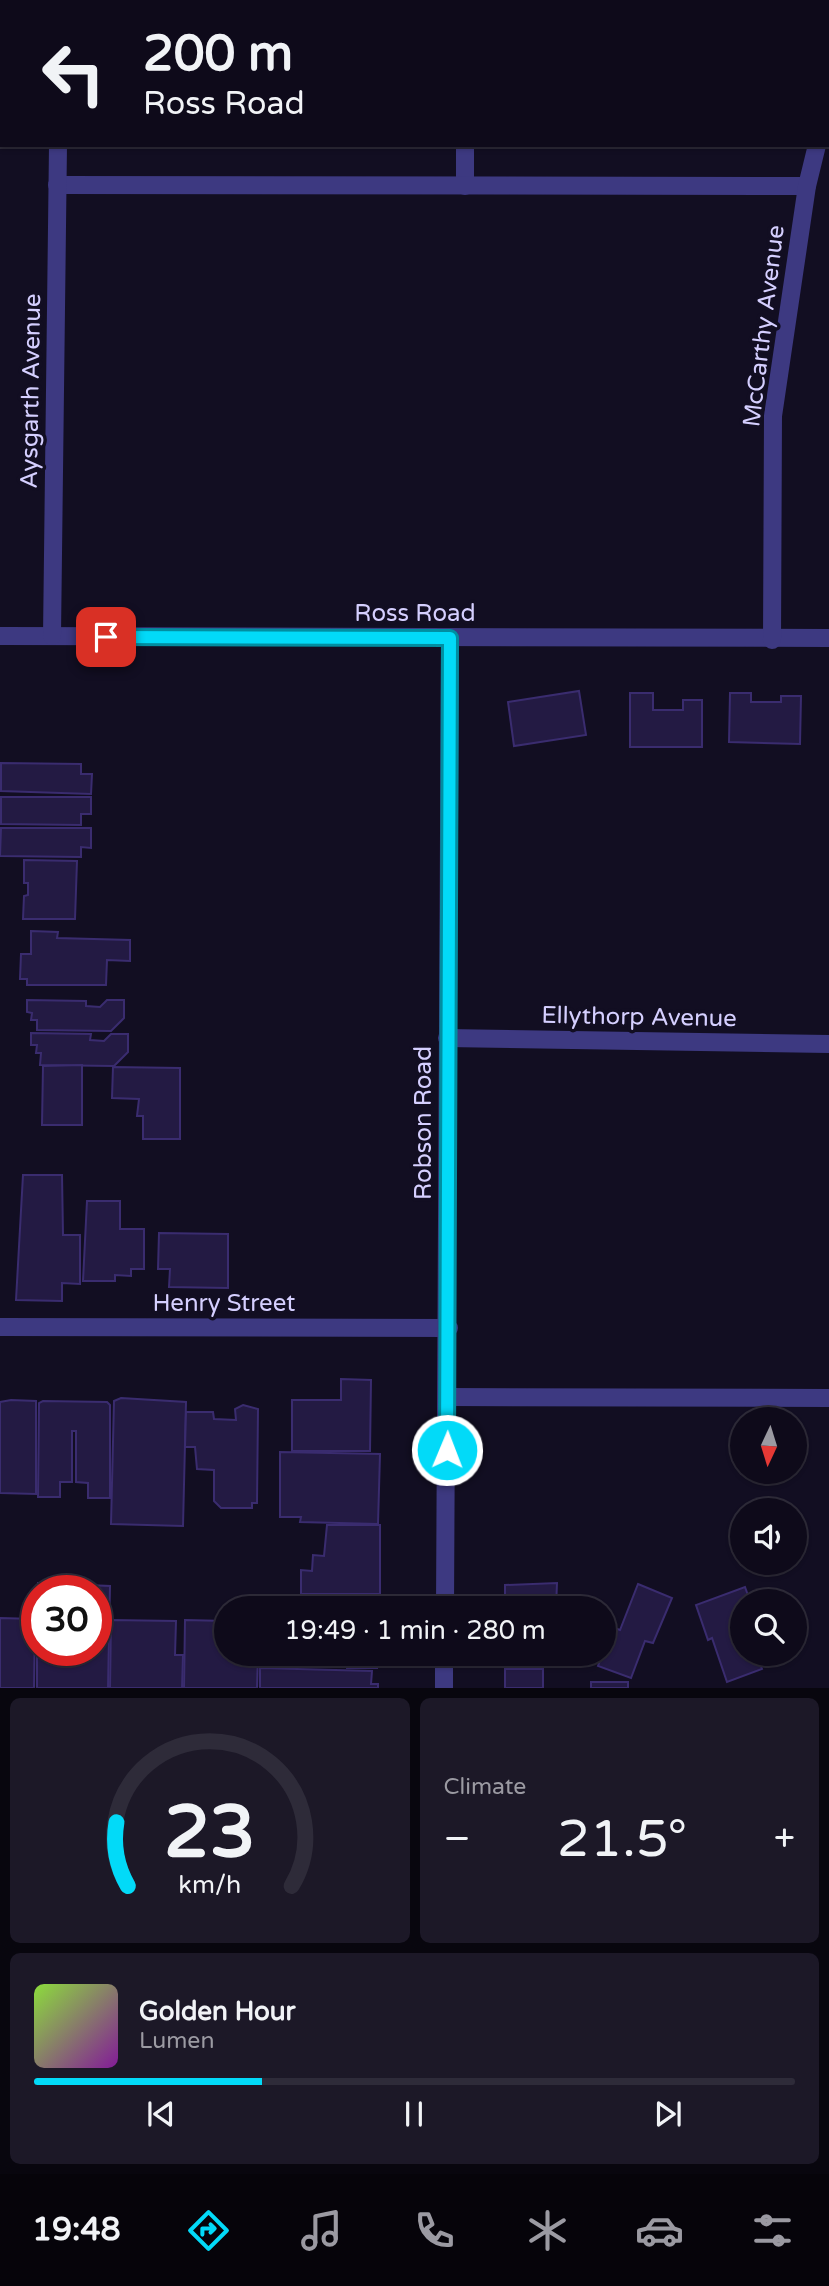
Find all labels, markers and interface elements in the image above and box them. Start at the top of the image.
text: 200 m [143,25,293,84]
icon: left [28,28,119,119]
text: Ross Road [143,85,305,123]
street label: McCarthy Avenue [737,223,791,429]
street label: Aysgarth Avenue [15,293,47,489]
street label: Ross Road [354,599,476,628]
pin [76,607,136,667]
icon: arrive [87,618,125,656]
street label: Ellythorp Avenue [541,1001,737,1033]
street label: Robson Road [409,1046,438,1200]
street label: Henry Street [153,1289,295,1318]
north arrow [730,1407,807,1484]
map controls [730,1407,807,1666]
position arrow [410,1413,484,1487]
button: sound [730,1498,807,1575]
speed limit sign: 30 [21,1575,112,1666]
button: search [730,1589,807,1666]
text: 19:49 · 1 min · 280 m [284,1615,546,1646]
text: Climate [444,1773,526,1801]
text: 23 [164,1790,255,1878]
text: 21.5° [557,1808,687,1871]
text: − [444,1816,471,1862]
text: + [774,1816,795,1862]
text: km/h [178,1870,241,1900]
text: Golden Hour [139,1996,296,2027]
text: Lumen [139,2027,214,2055]
icon: previous [142,2095,180,2133]
icon: pause [395,2095,433,2133]
icon: next [649,2095,687,2133]
icon: directions [184,2206,233,2255]
icon: music [297,2206,346,2255]
icon: phone [410,2206,459,2255]
icon: climate [523,2206,572,2255]
icon: car [635,2206,684,2255]
icon: filters [748,2206,797,2255]
text: 19:48 [32,2211,121,2249]

